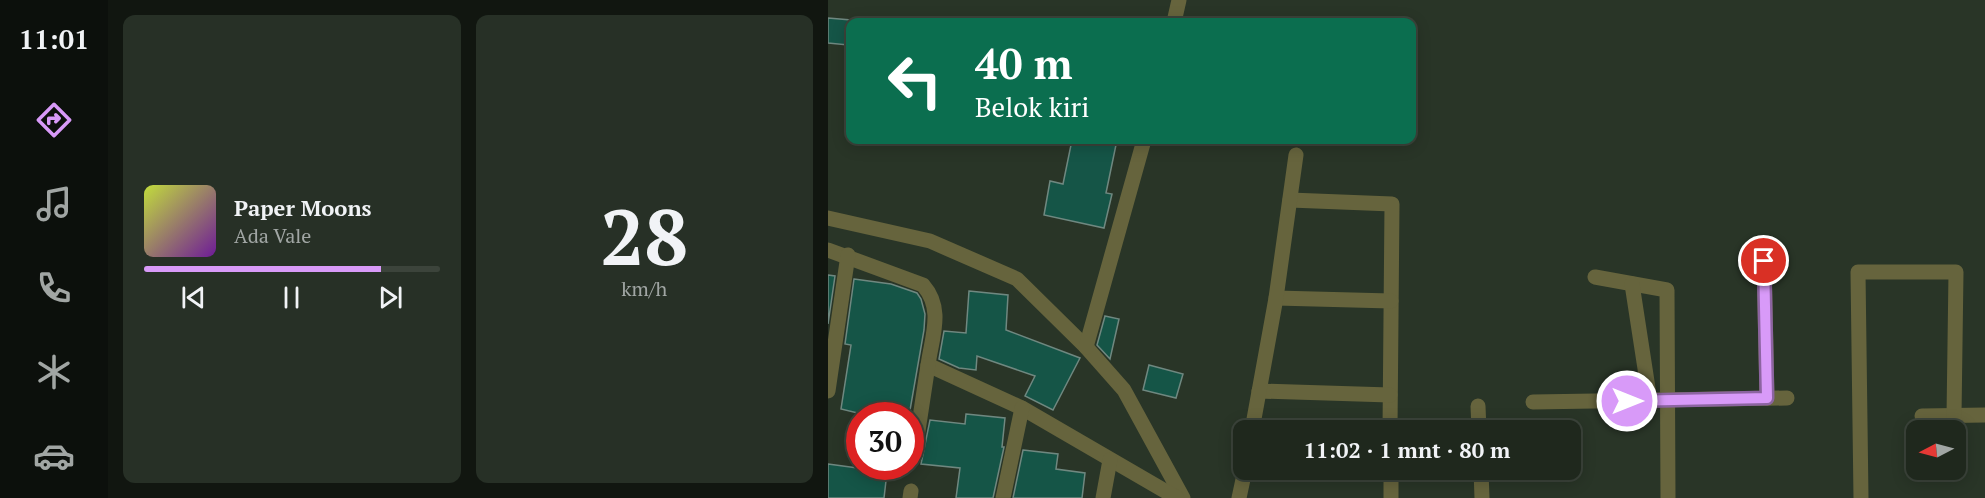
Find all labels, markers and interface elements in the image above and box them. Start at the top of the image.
text: 11:01 [19,21,89,57]
text: 40 m [975,35,1073,91]
icon: left [876,42,954,120]
text: Belok kiri [975,89,1089,125]
icon: directions [33,99,75,141]
icon: music [33,183,75,225]
text: 28 [600,184,688,287]
text: Paper Moons [234,193,372,222]
text: Ada Vale [234,222,311,249]
pin [1738,235,1789,286]
icon: arrive [1747,244,1780,277]
icon: phone [33,267,75,309]
text: km/h [621,275,667,302]
icon: previous [177,281,210,314]
icon: pause [275,281,308,314]
icon: next [374,281,407,314]
icon: climate [33,351,75,393]
position arrow [1595,369,1659,433]
speed limit sign: 30 [846,402,924,480]
north arrow [1906,420,1966,480]
map controls [1906,420,1966,480]
icon: car [33,435,75,477]
text: 11:02 · 1 mnt · 80 m [1304,435,1510,464]

